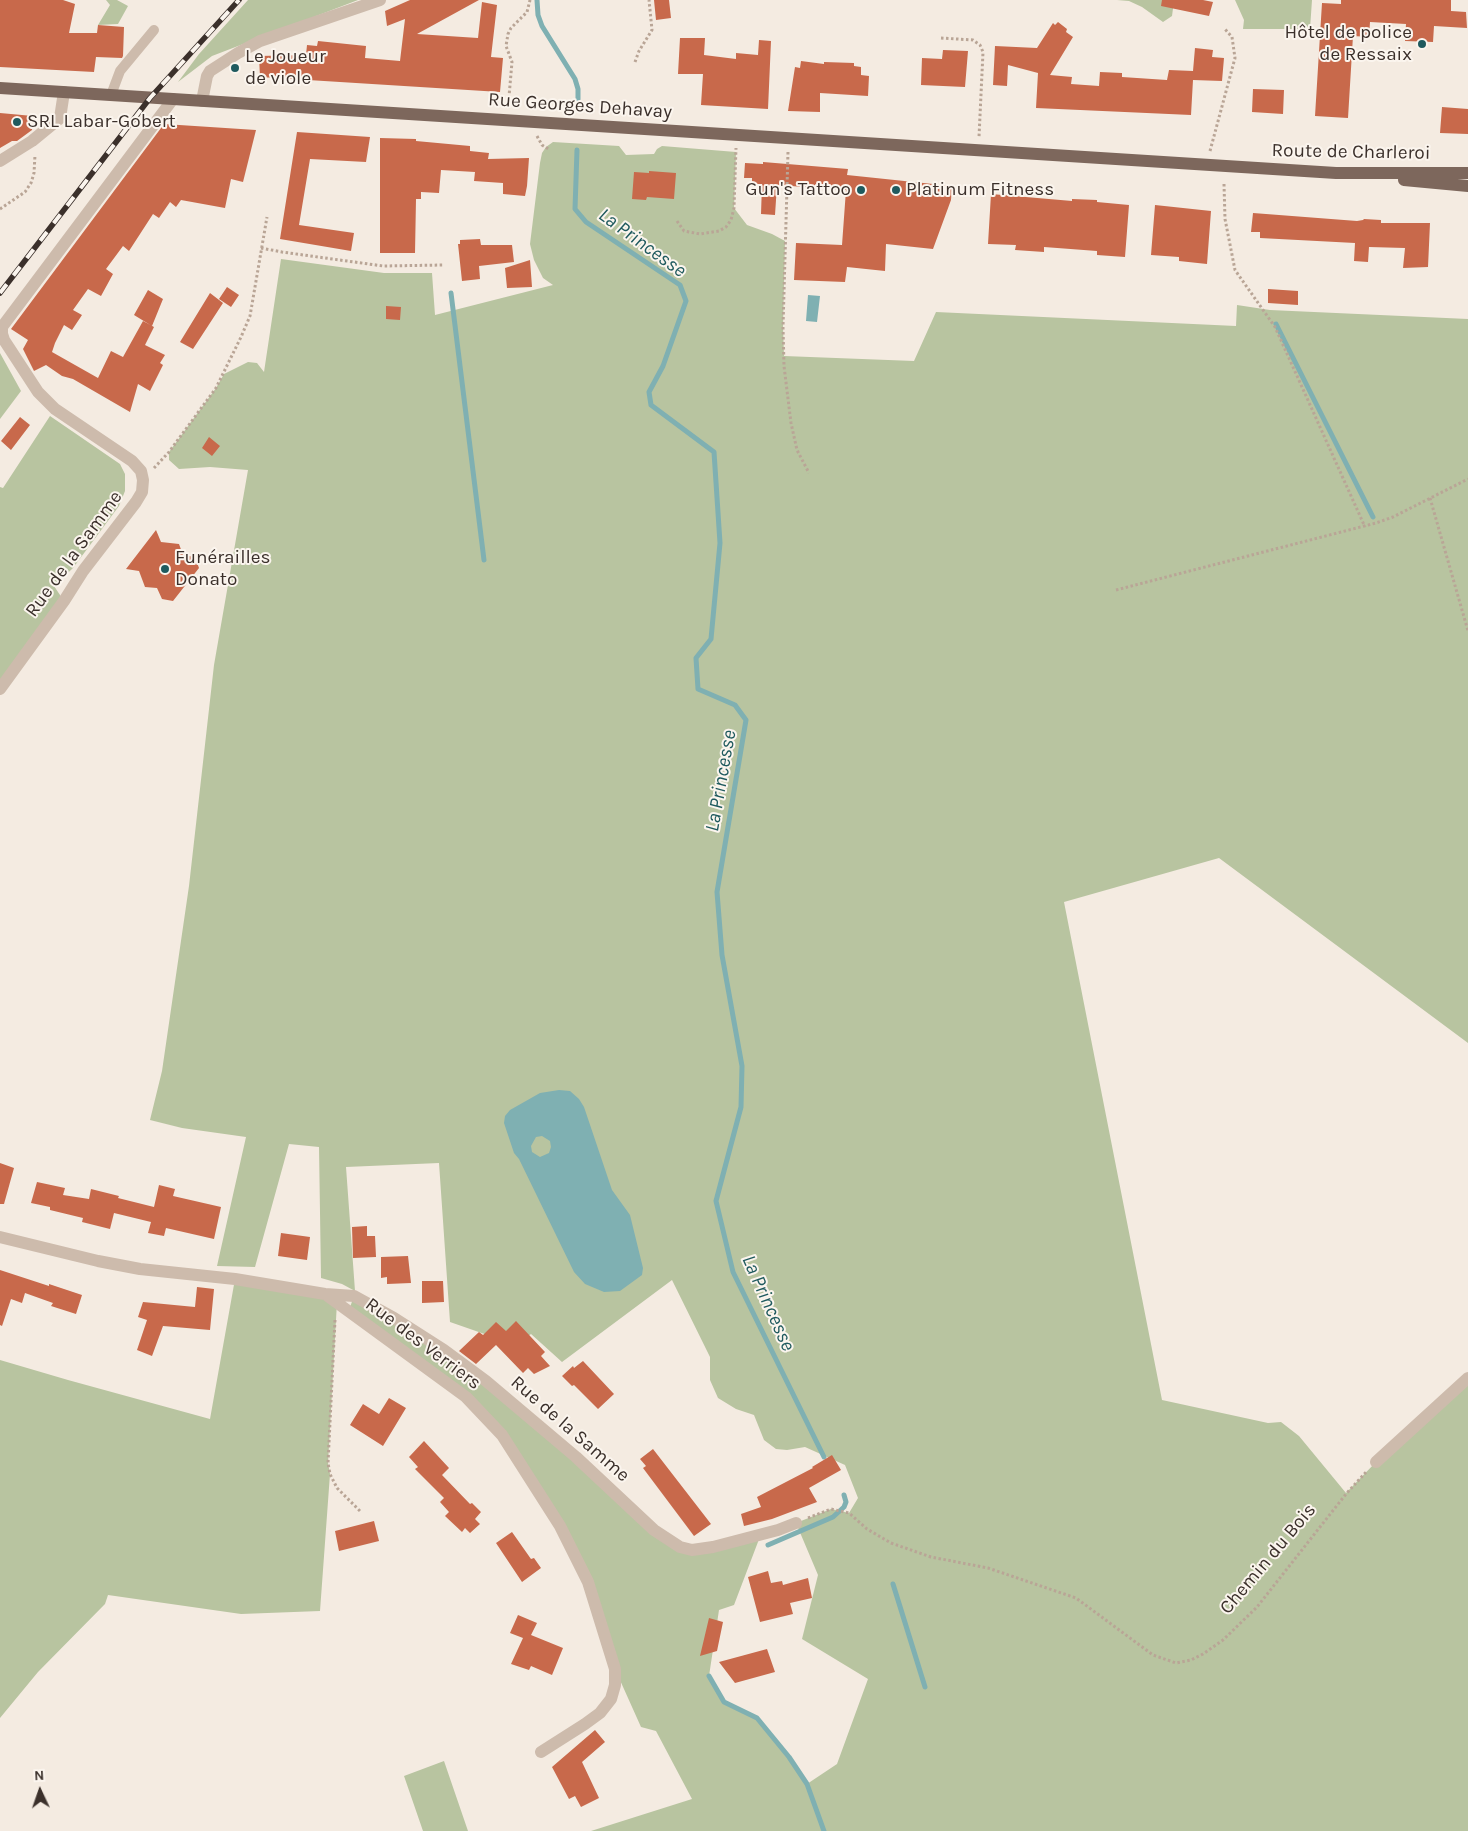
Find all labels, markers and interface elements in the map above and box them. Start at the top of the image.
place label: Hôtel de police de Ressaix [1285,22,1412,66]
marker: Hôtel de police de Ressaix [1416,38,1428,50]
place label: Le Joueur de viole [245,46,326,90]
marker: Le Joueur de viole [229,62,241,74]
street label: Rue Georges Dehavay [487,88,673,124]
place label: SRL Labar-Gobert [27,111,176,133]
marker: SRL Labar-Gobert [11,116,23,128]
street label: Route de Charleroi [1271,139,1431,165]
place label: Gun's Tattoo [745,179,851,201]
place label: Platinum Fitness [906,179,1054,201]
marker: Gun's Tattoo [855,184,867,196]
marker: Platinum Fitness [890,184,902,196]
water label: La Princesse [593,203,691,283]
street label: Rue de la Samme [21,486,127,622]
place label: Funérailles Donato [175,547,271,591]
marker: Funérailles Donato [159,563,171,575]
water label: La Princesse [700,728,742,834]
water label: La Princesse [736,1251,800,1355]
street label: Rue des Verriers [361,1293,485,1395]
street label: Rue de la Samme [506,1371,634,1487]
street label: Chemin du Bois [1215,1499,1321,1619]
north arrow [15,1766,65,1816]
text: N [34,1767,45,1784]

